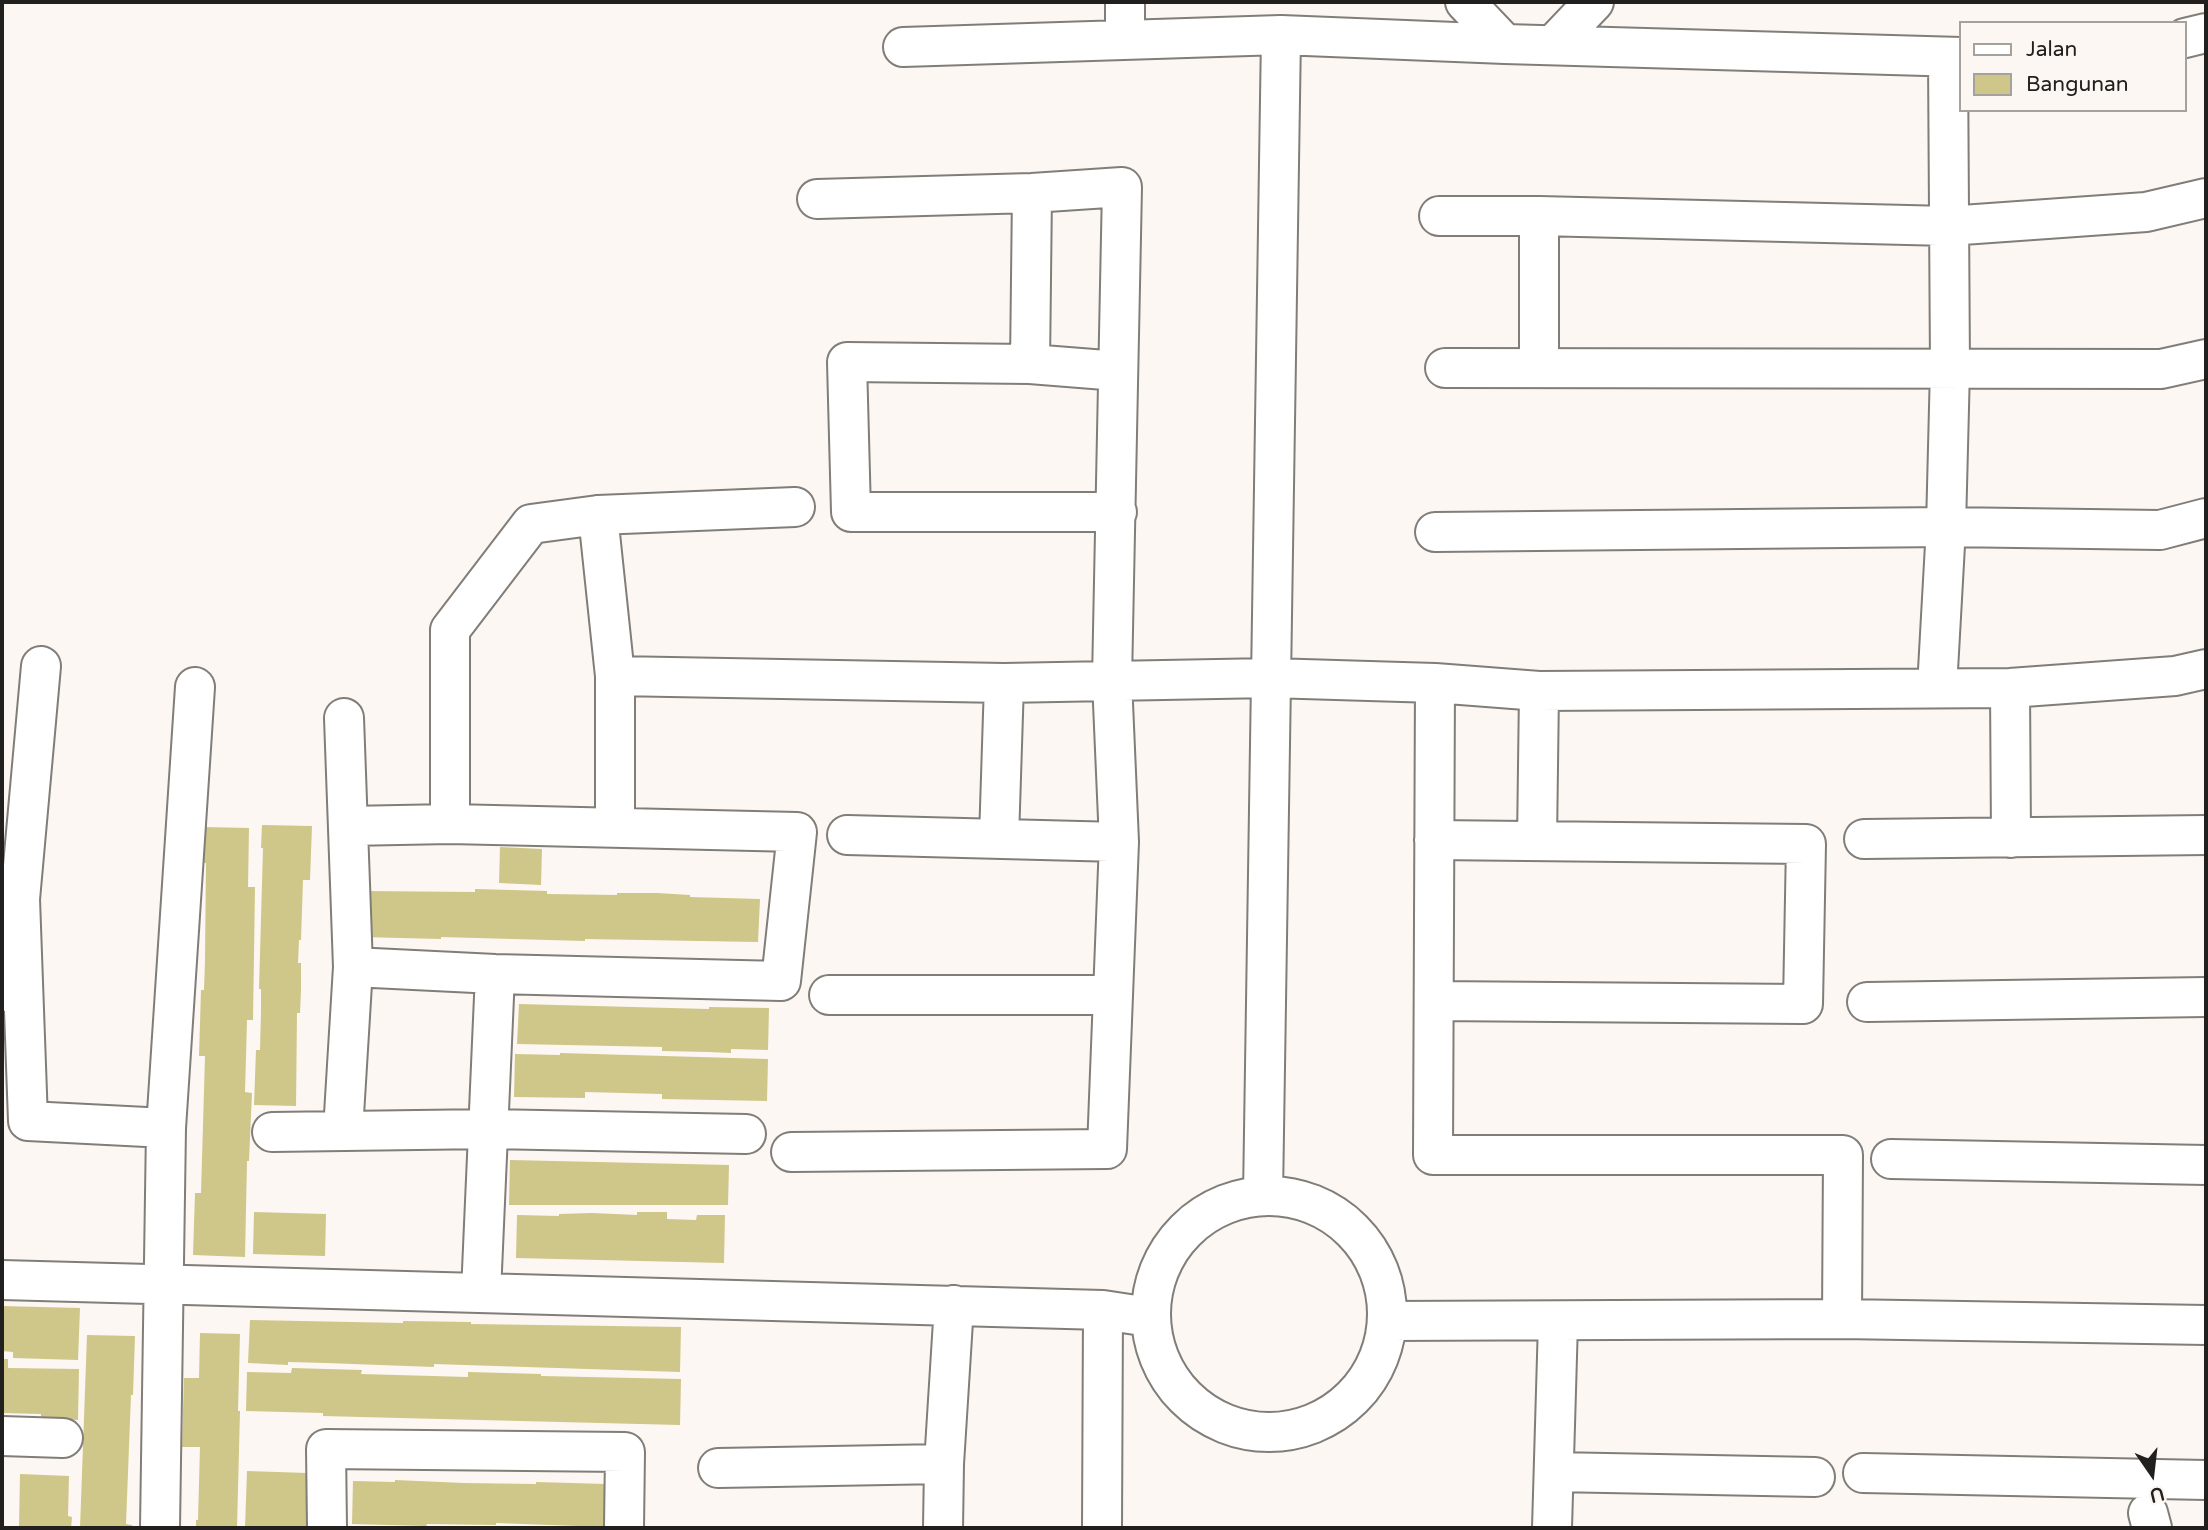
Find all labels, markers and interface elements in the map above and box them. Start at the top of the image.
legend [1960,21,2187,112]
text: Jalan [2026,37,2077,62]
text: Bangunan [2026,72,2129,97]
north arrow [2117,1439,2187,1509]
text: U [2147,1482,2167,1507]

